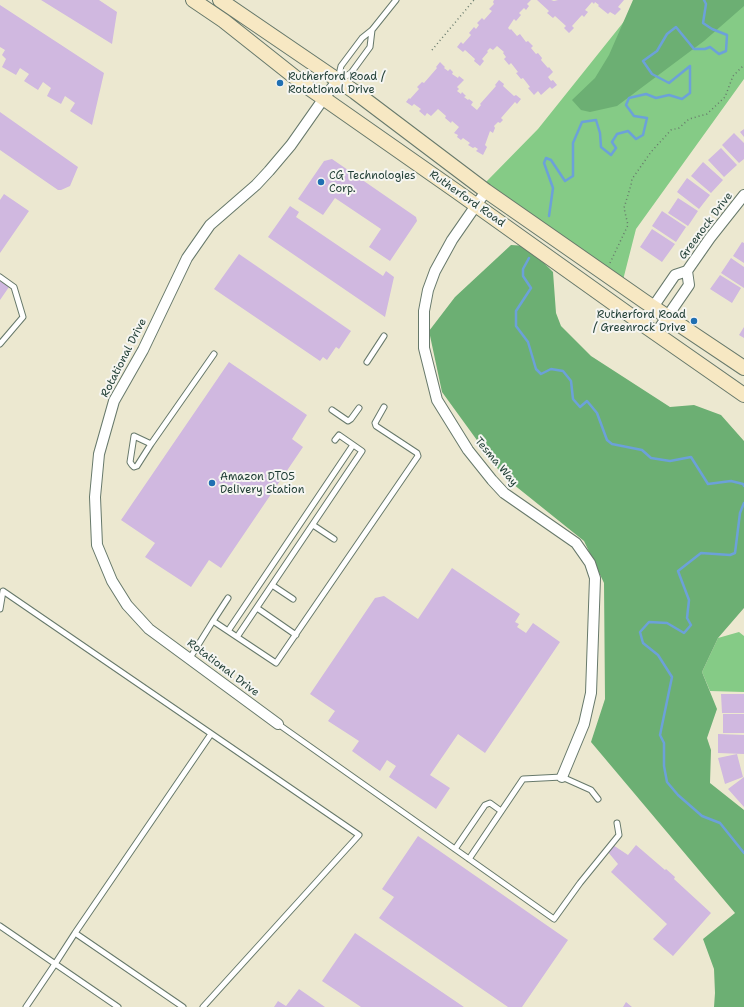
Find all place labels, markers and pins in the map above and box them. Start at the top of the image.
place label: Rutherford Road / Rotational Drive [288,70,385,96]
marker: Rutherford Road / Rotational Drive [275,78,285,88]
place label: CG Technologies Corp. [329,169,415,195]
marker: CG Technologies Corp. [316,177,326,187]
place label: Rutherford Road / Greenrock Drive [593,308,686,334]
marker: Rutherford Road / Greenrock Drive [689,316,699,326]
place label: Amazon DTO5 Delivery Station [220,470,304,496]
marker: Amazon DTO5 Delivery Station [207,478,217,488]

